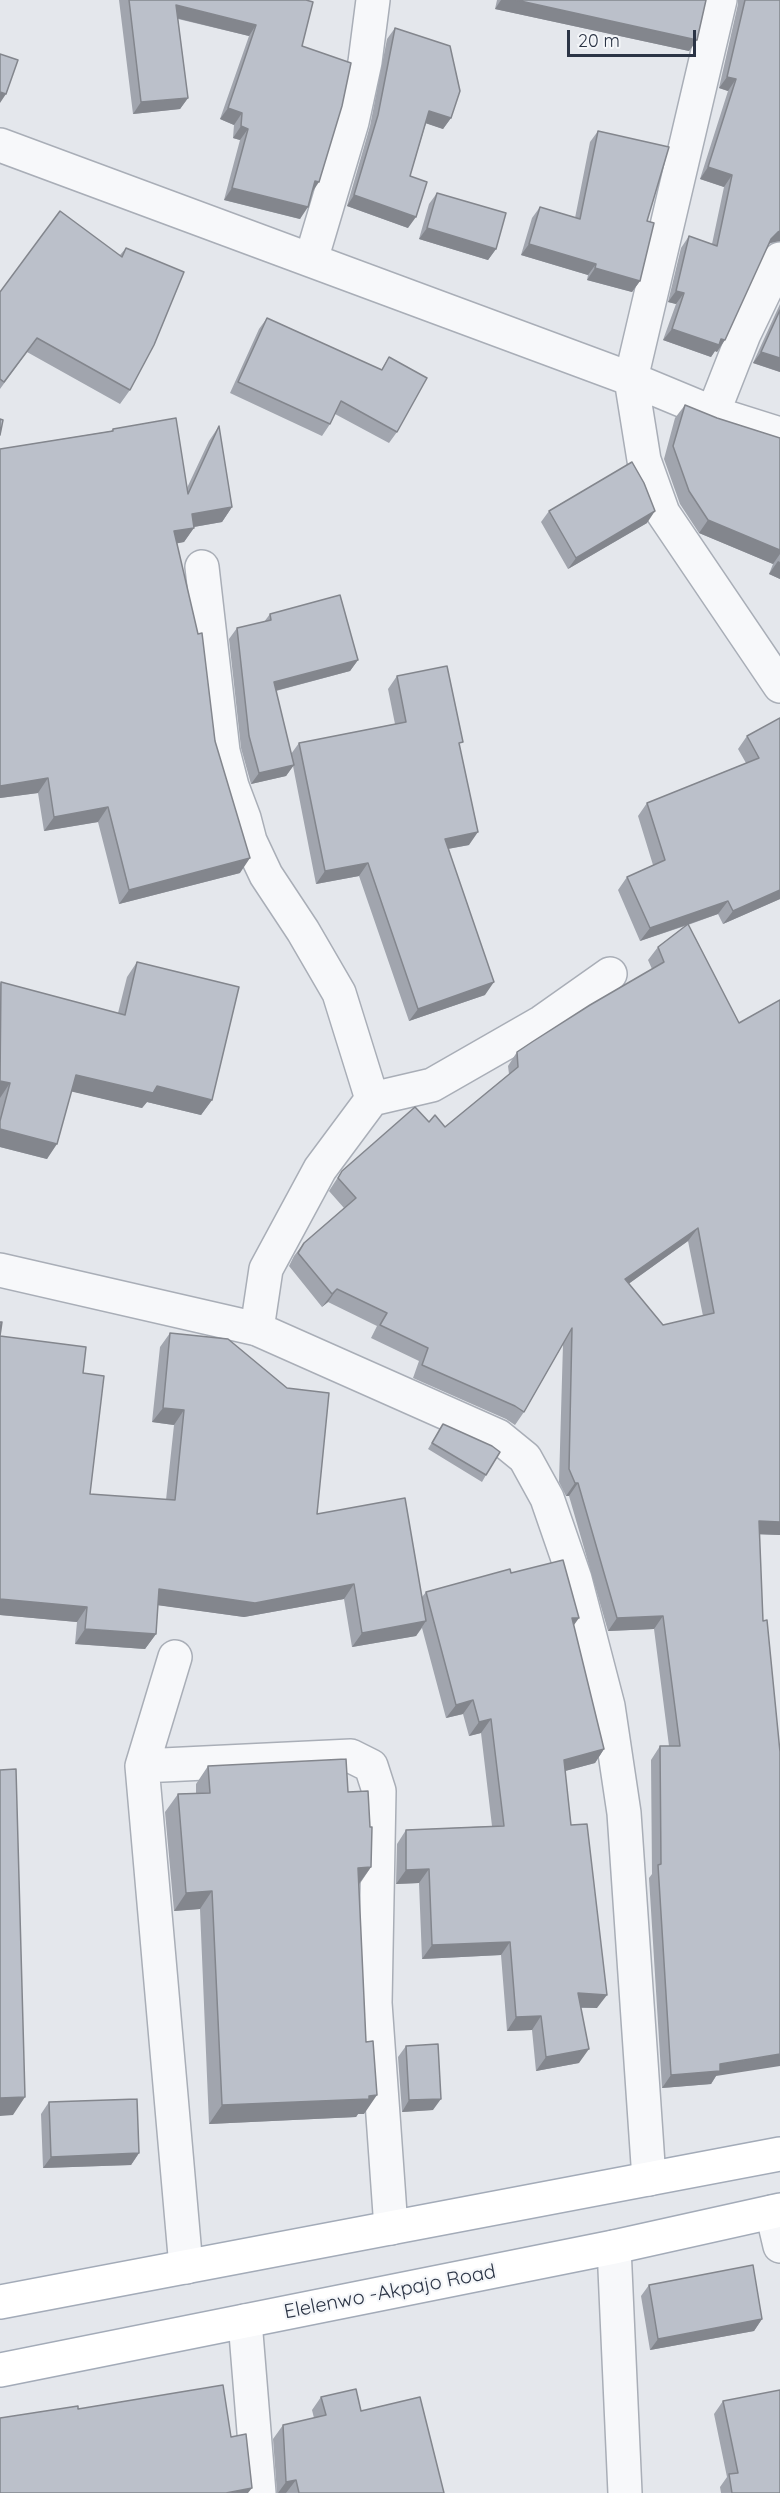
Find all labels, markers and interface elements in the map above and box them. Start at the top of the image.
scale bar [570,18,699,56]
text: 20 m [578,29,620,52]
street label: Elelenwo -Akpajo Road [282,2260,498,2324]

